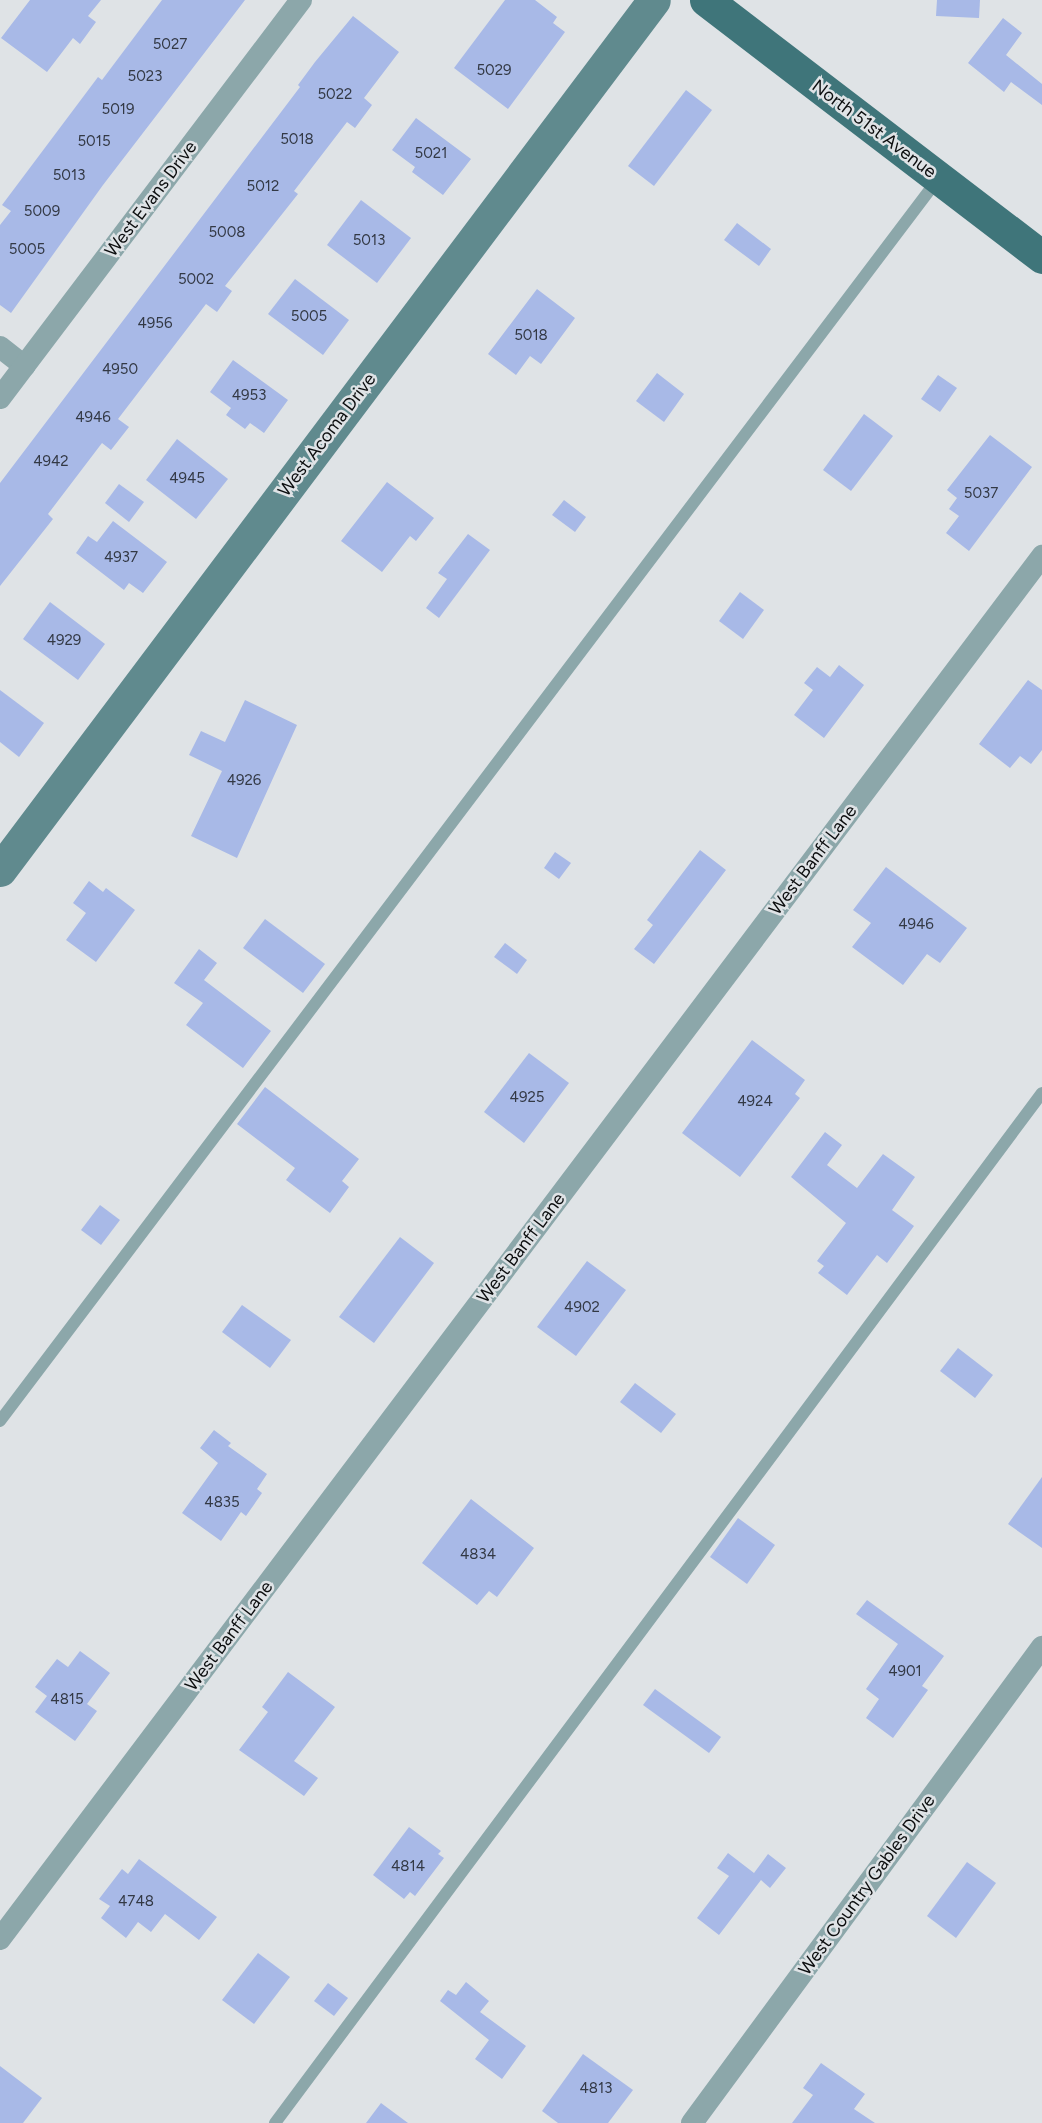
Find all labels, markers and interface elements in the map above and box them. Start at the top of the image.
house number: 5027 [153,36,187,54]
house number: 5029 [476,62,512,80]
house number: 5023 [128,68,162,86]
street label: North 51st Avenue [808,75,940,183]
house number: 5022 [317,86,353,104]
house number: 5019 [102,101,134,119]
house number: 5018 [280,131,314,149]
house number: 5015 [77,133,111,151]
street label: West Evans Drive [100,137,202,261]
house number: 5021 [415,145,447,163]
house number: 5013 [53,167,85,185]
house number: 5012 [247,178,279,196]
house number: 5009 [24,203,60,221]
house number: 5008 [208,224,246,242]
house number: 5013 [353,232,385,250]
house number: 5005 [9,241,45,259]
house number: 5002 [178,271,214,289]
house number: 5005 [291,308,327,326]
house number: 4956 [138,315,172,333]
house number: 5018 [514,327,548,345]
house number: 4950 [102,361,138,379]
street label: West Acoma Drive [274,369,380,501]
house number: 4953 [232,387,266,405]
house number: 4946 [75,409,111,427]
house number: 4942 [33,453,69,471]
house number: 4945 [169,470,205,488]
house number: 5037 [964,485,998,503]
house number: 4937 [104,549,138,567]
house number: 4929 [47,632,81,650]
house number: 4926 [227,772,261,790]
street label: West Banff Lane [765,801,861,919]
house number: 4946 [898,916,934,934]
house number: 4925 [510,1089,544,1107]
house number: 4924 [737,1093,773,1111]
street label: West Banff Lane [473,1189,569,1307]
house number: 4902 [564,1299,600,1317]
house number: 4835 [204,1494,240,1512]
house number: 4834 [460,1546,496,1564]
street label: West Banff Lane [181,1577,277,1695]
house number: 4901 [888,1663,922,1681]
house number: 4815 [50,1691,84,1709]
street label: West Country Gables Drive [794,1790,940,1980]
house number: 4814 [391,1858,425,1876]
house number: 4748 [118,1893,154,1911]
house number: 4813 [580,2080,612,2098]

